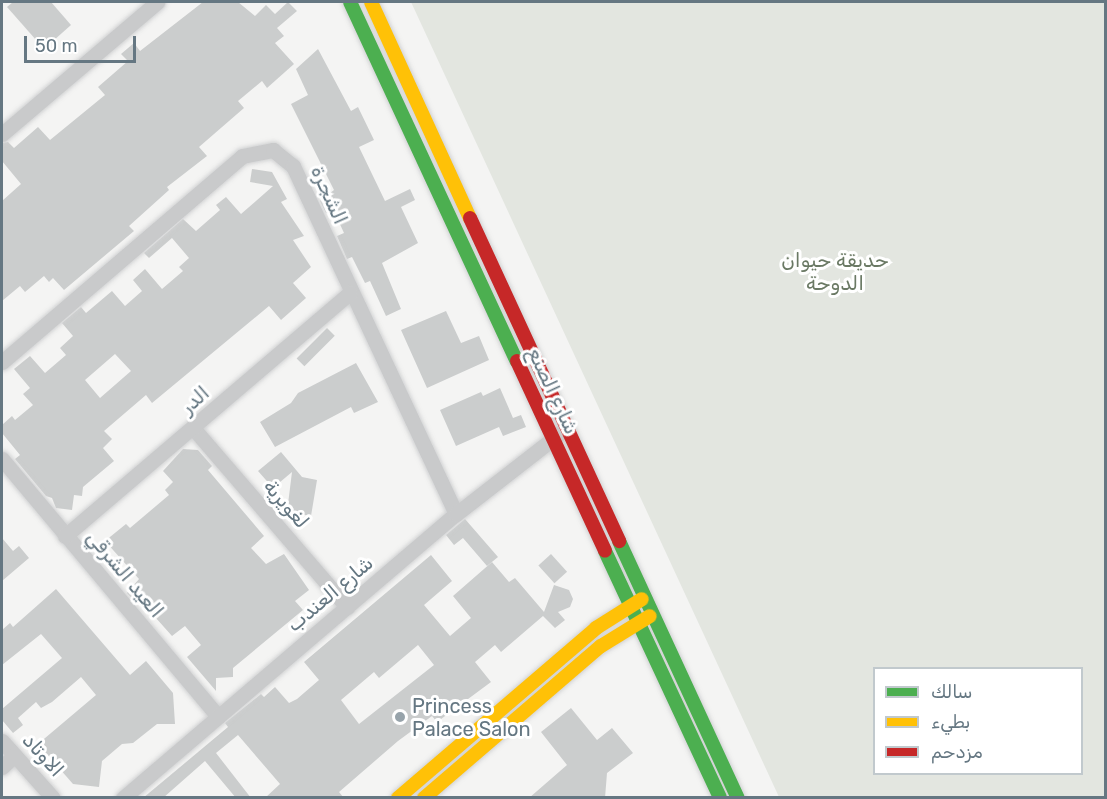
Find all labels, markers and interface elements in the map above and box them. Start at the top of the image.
scale bar [27,24,140,62]
text: 50 m [35,35,78,57]
street label: الشجرة [306,162,352,228]
park label: حديقة حيوان الدوحة [781,249,889,296]
street label: شارع الصنع [523,344,583,438]
street label: الدر [176,381,214,419]
street label: لغويرية [258,475,314,533]
street label: العيد الشرقي [81,525,169,623]
street label: شارع العندب [282,551,378,637]
legend [873,667,1083,775]
text: سالك [931,681,972,703]
place label: Princess Palace Salon [412,694,531,741]
marker: Princess Palace Salon [393,710,407,724]
text: بطيء [931,711,970,733]
street label: الاوتاد [17,728,69,782]
text: مزدحم [931,741,983,763]

